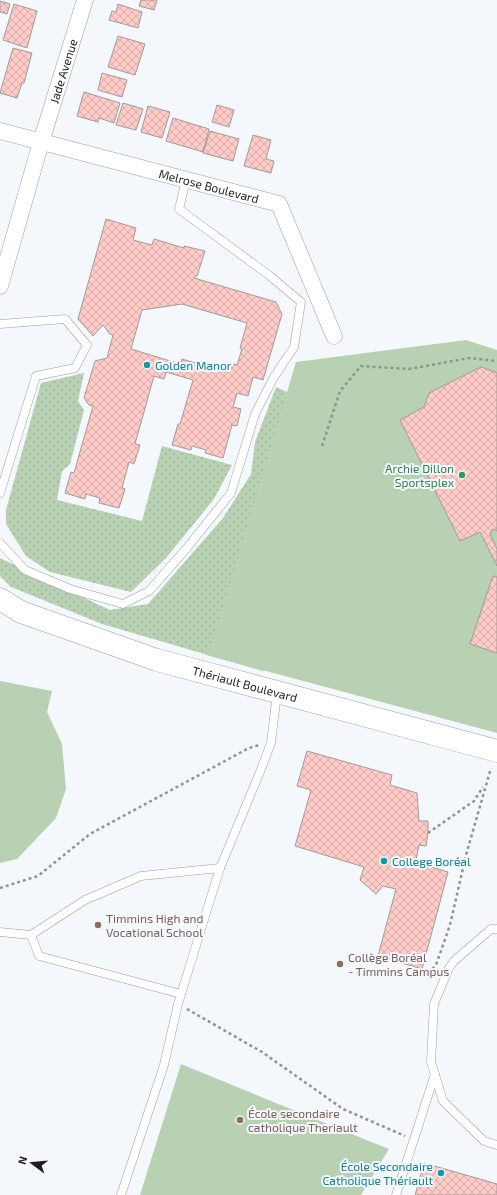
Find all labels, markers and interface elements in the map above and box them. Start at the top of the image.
street label: Jade Avenue [46,37,80,105]
street label: Melrose Boulevard [157,166,261,205]
place label: Golden Manor [155,358,232,372]
marker: Golden Manor [142,360,152,370]
place label: Archie Dillon Sportsplex [385,461,455,489]
marker: Archie Dillon Sportsplex [457,470,467,480]
street label: Thériault Boulevard [191,663,299,704]
place label: College Boréal [392,854,471,868]
marker: College Boréal [379,856,389,866]
place label: Timmins High and Vocational School [106,911,203,939]
marker: Timmins High and Vocational School [93,920,103,930]
place label: Collège Boréal - Timmins Campus [348,950,449,978]
marker: Collège Boréal - Timmins Campus [335,959,345,969]
place label: École secondaire catholique Theriault [248,1106,358,1134]
marker: École secondaire catholique Theriault [235,1115,245,1125]
north arrow [12,1143,52,1183]
text: N [15,1154,29,1166]
place label: École Secondaire Catholique Thériault [322,1159,433,1187]
marker: École Secondaire Catholique Thériault [436,1168,446,1178]

